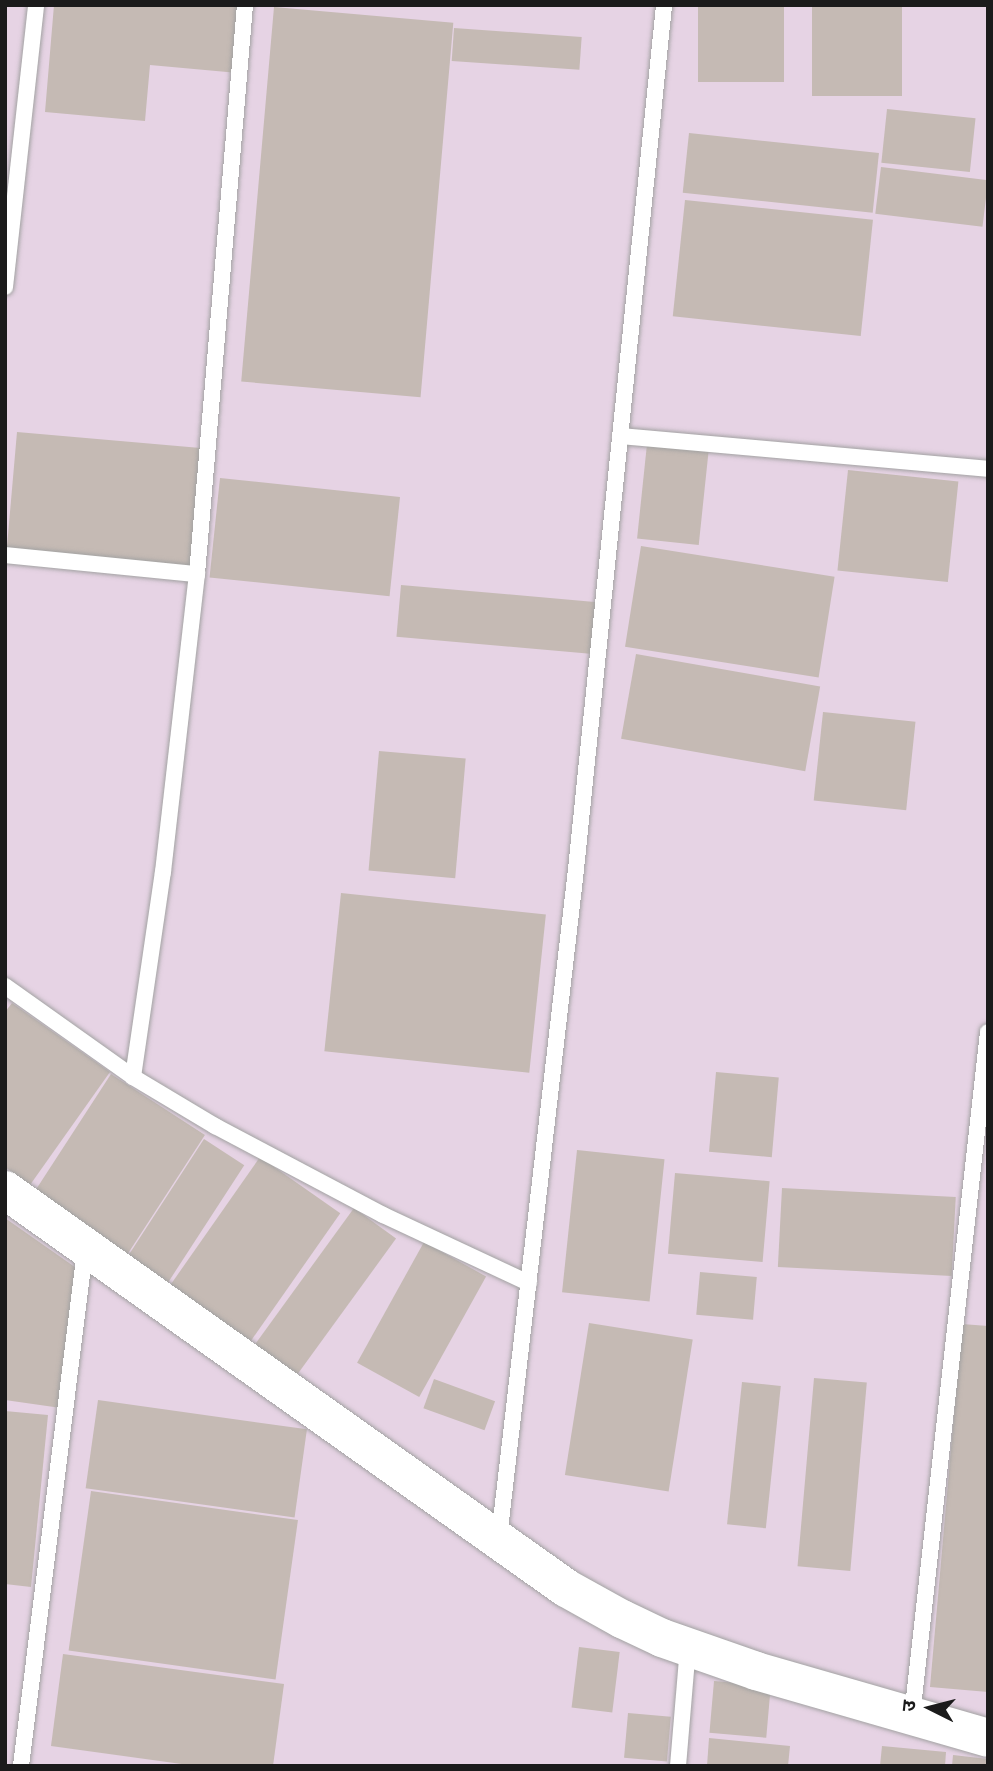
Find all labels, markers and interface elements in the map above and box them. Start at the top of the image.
north arrow [895,1673,965,1743]
text: उ [897,1699,921,1712]

